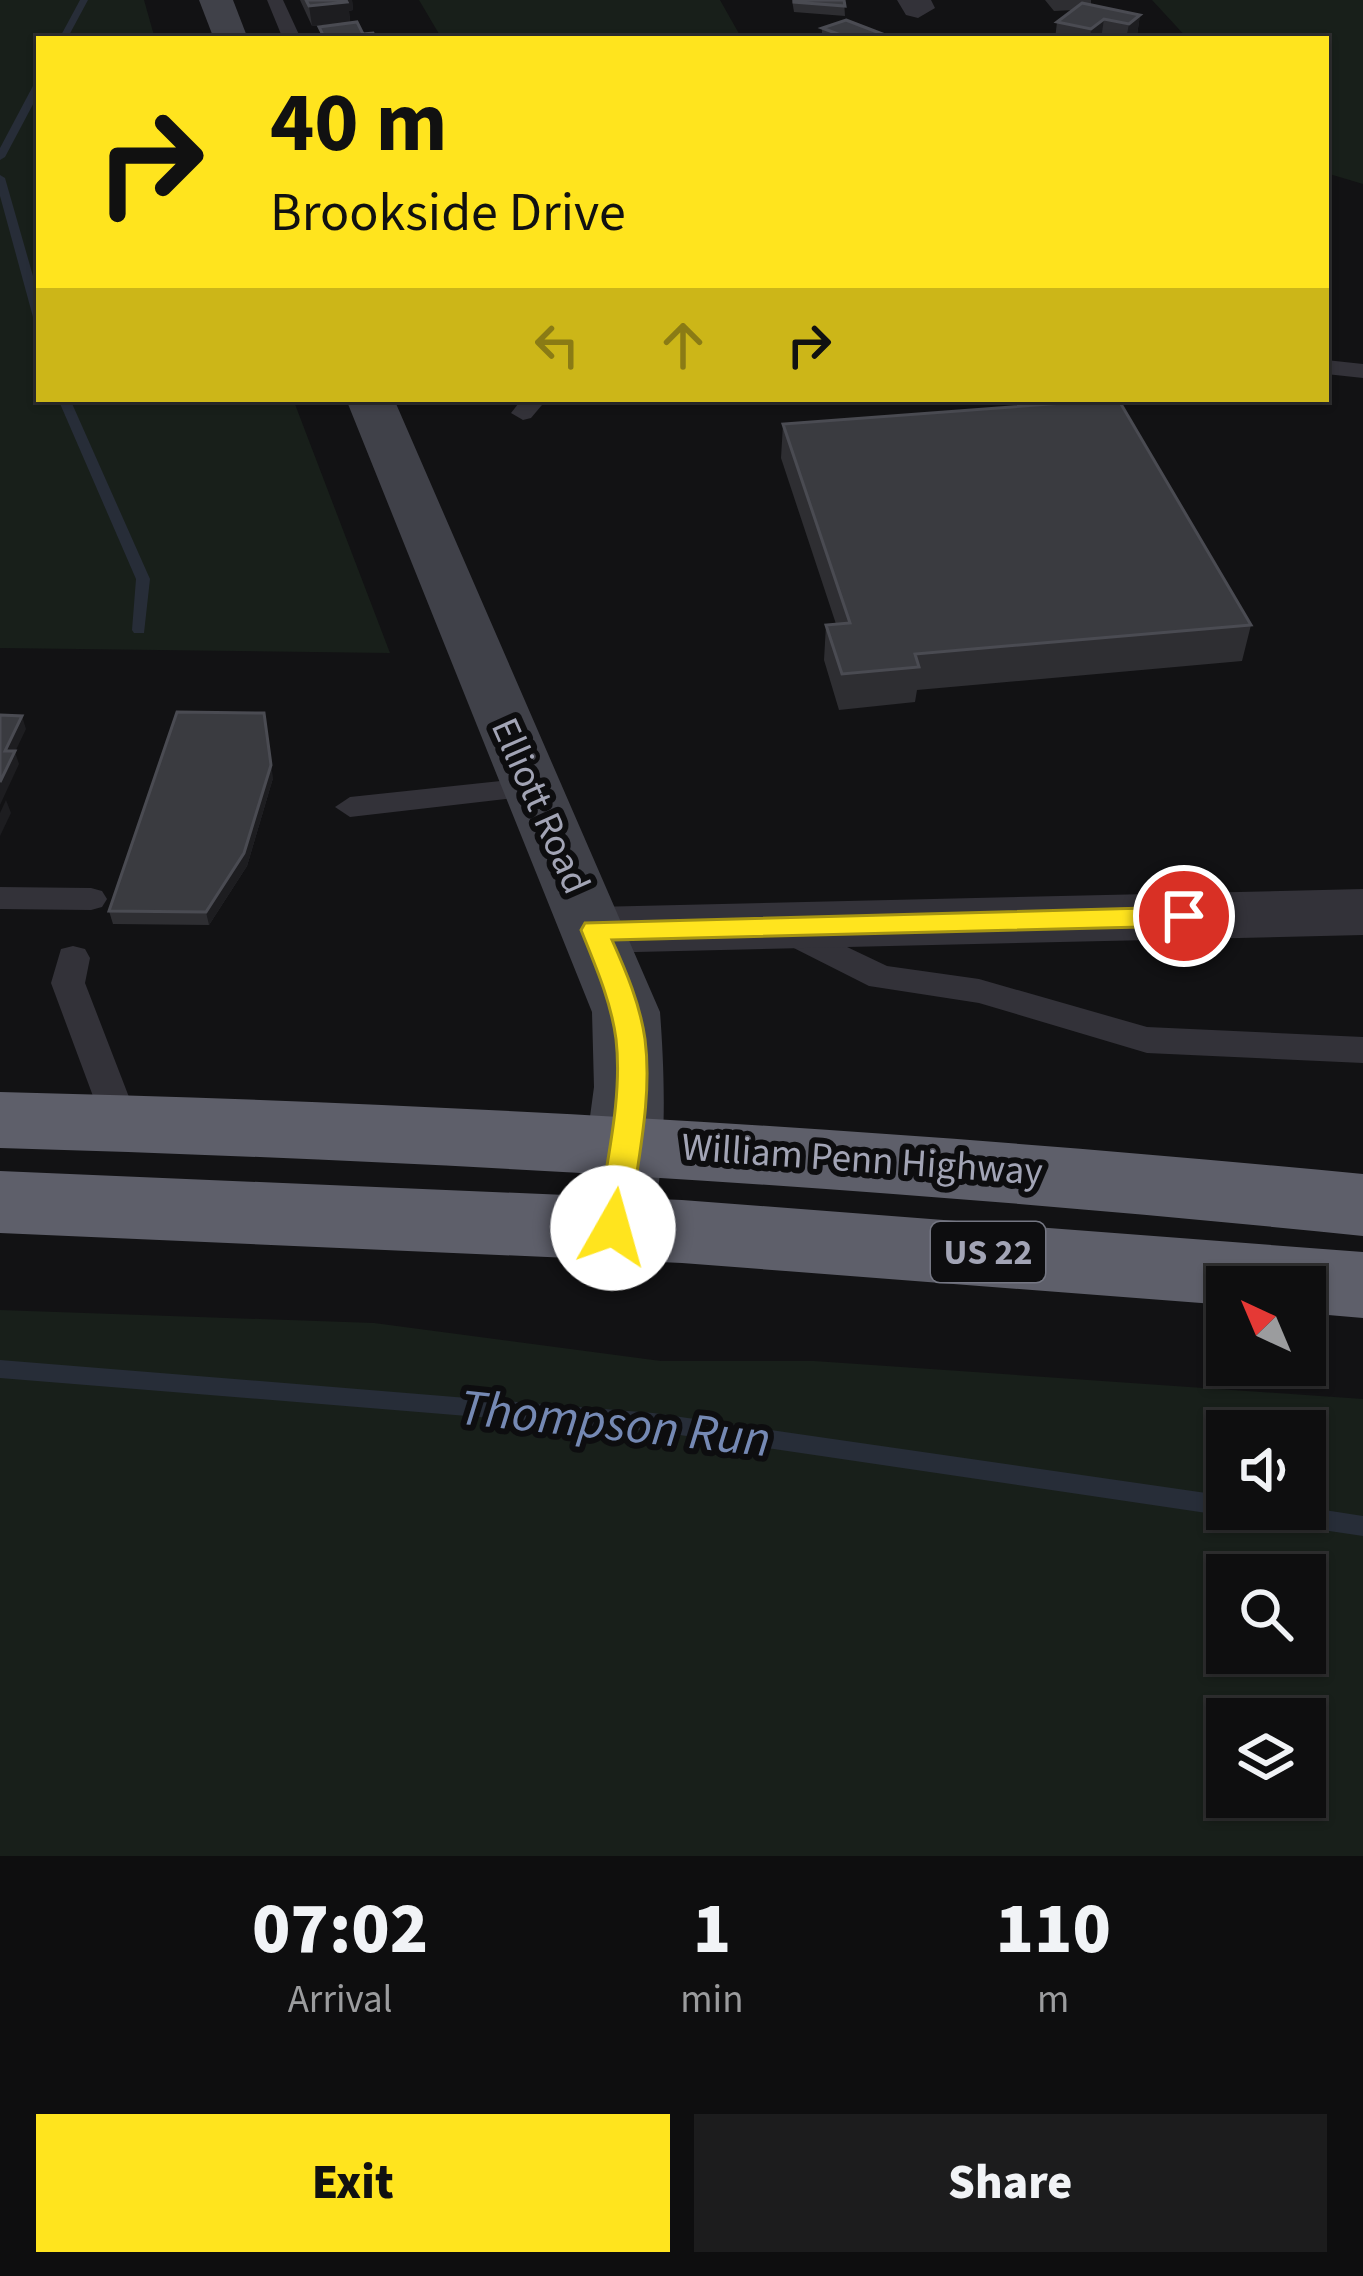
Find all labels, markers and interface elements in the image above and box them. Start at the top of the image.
text: 40 m [270,64,448,184]
icon: right [72,84,228,240]
text: Brookside Drive [270,175,626,252]
icon: left [524,312,590,378]
icon: ahead [650,312,716,378]
icon: right [776,312,842,378]
street label: Elliott Road [476,709,604,903]
pin [1133,865,1235,967]
icon: arrive [1151,883,1217,949]
street label: William Penn Highway [680,1119,1044,1201]
position arrow [550,1165,676,1291]
road number: US 22 [931,1222,1045,1282]
north arrow [1206,1266,1326,1386]
map controls [1206,1266,1326,1818]
water label: Thompson Run [456,1372,774,1476]
button: sound [1206,1410,1326,1530]
button: search [1206,1554,1326,1674]
button: layers [1206,1698,1326,1818]
text: 07:02 [252,1878,428,1981]
text: 1 [693,1878,731,1981]
text: 110 [996,1878,1111,1981]
text: Arrival [288,1972,393,2028]
text: min [680,1972,744,2028]
text: m [1037,1972,1069,2028]
button: Exit [36,2114,670,2252]
button: Share [694,2114,1327,2252]

